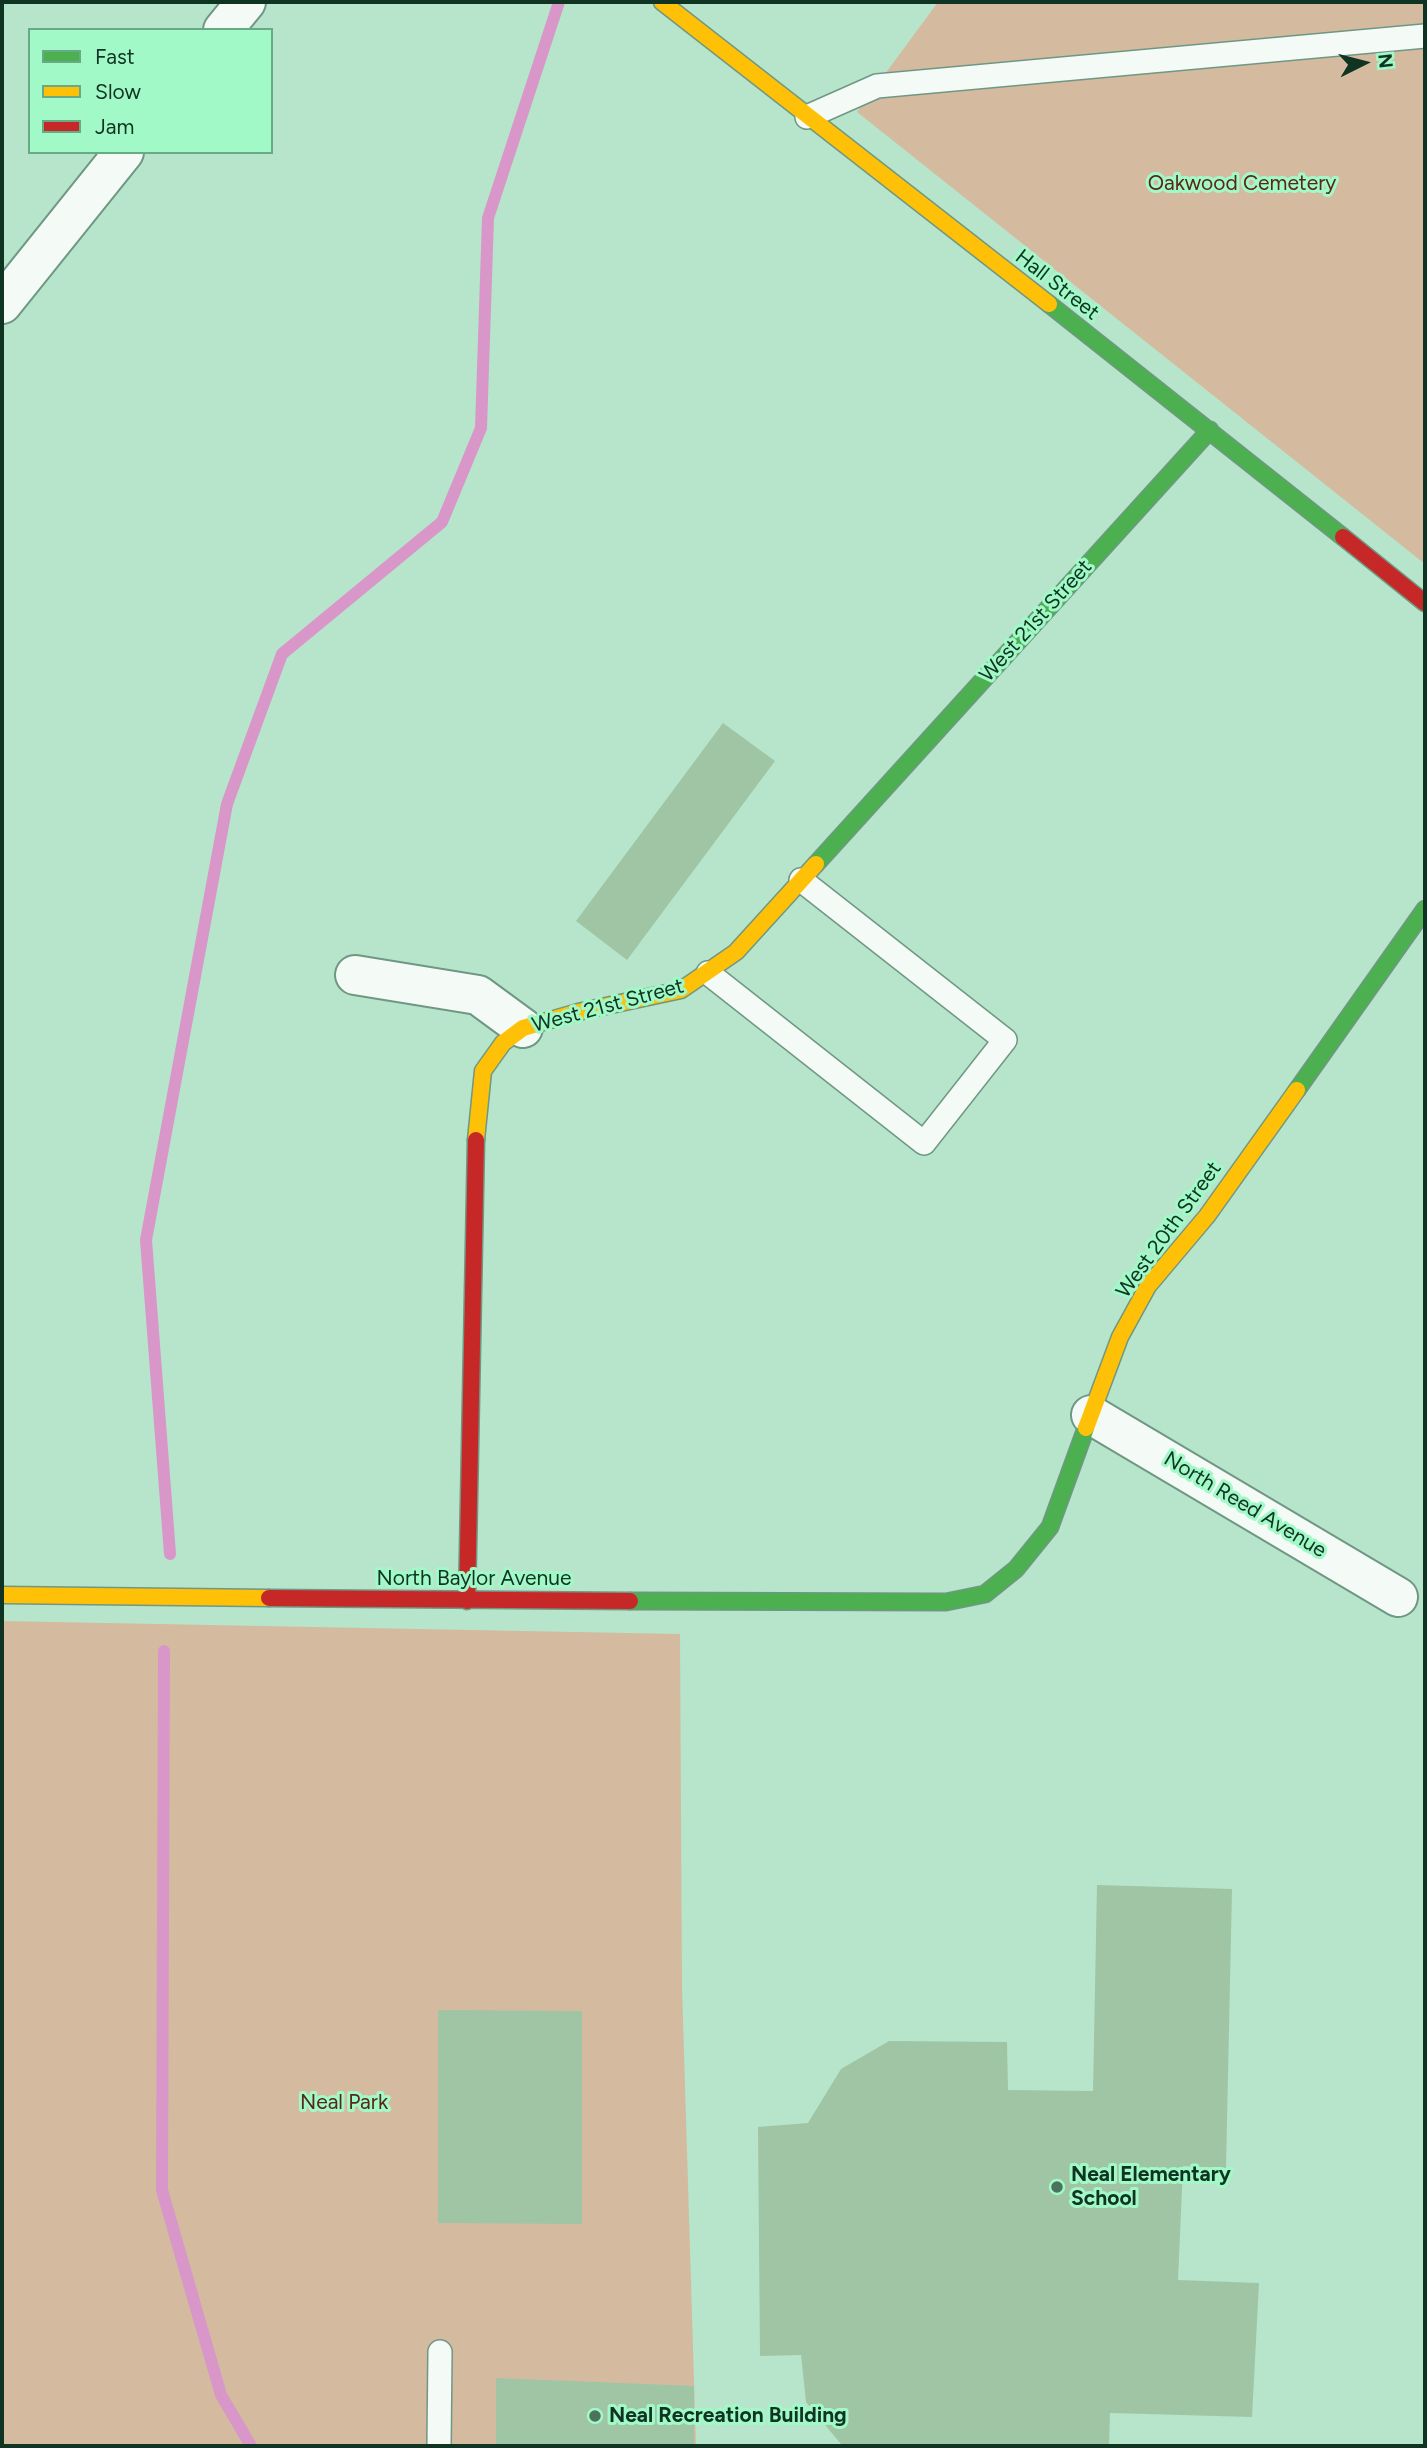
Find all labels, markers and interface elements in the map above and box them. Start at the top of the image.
legend [28,28,273,154]
north arrow [1329,28,1399,98]
text: Fast [95,44,135,69]
text: N [1373,52,1398,69]
text: Slow [95,79,141,104]
text: Jam [95,114,134,139]
park label: Oakwood Cemetery [1148,171,1336,197]
street label: Hall Street [1010,244,1104,326]
street label: West 21st Street [975,555,1097,687]
street label: West 21st Street [529,974,687,1038]
street label: West 20th Street [1111,1157,1227,1303]
street label: North Reed Avenue [1159,1447,1331,1563]
street label: North Baylor Avenue [377,1566,571,1592]
park label: Neal Park [300,2090,388,2116]
place label: Neal Elementary School [1071,2162,1231,2212]
marker: Neal Elementary School [1049,2179,1065,2195]
place label: Neal Recreation Building [609,2403,847,2429]
marker: Neal Recreation Building [587,2408,603,2424]

